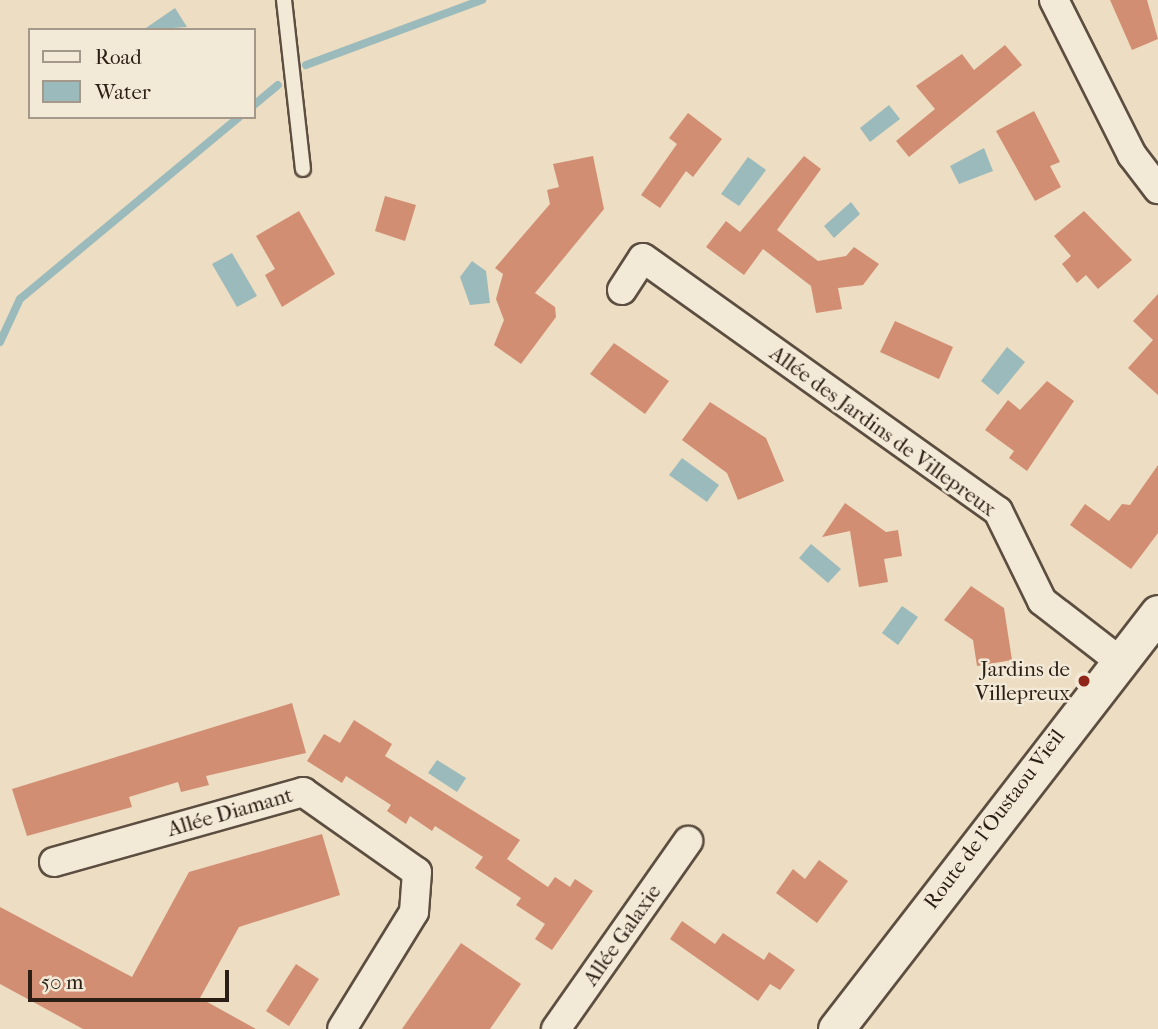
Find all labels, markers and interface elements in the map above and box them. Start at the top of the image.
legend [28,28,256,119]
text: Road [95,45,142,69]
text: Water [95,80,151,104]
street label: Allée des Jardins de Villepreux [765,340,1001,522]
place label: Jardins de Villepreux [975,656,1070,706]
marker: Jardins de Villepreux [1076,673,1092,689]
street label: Route de l'Oustaou Vieil [918,724,1070,914]
street label: Allée Diamant [165,782,295,842]
street label: Allée Galaxie [578,880,666,990]
scale bar [32,956,233,1000]
text: 50 m [41,970,84,994]

